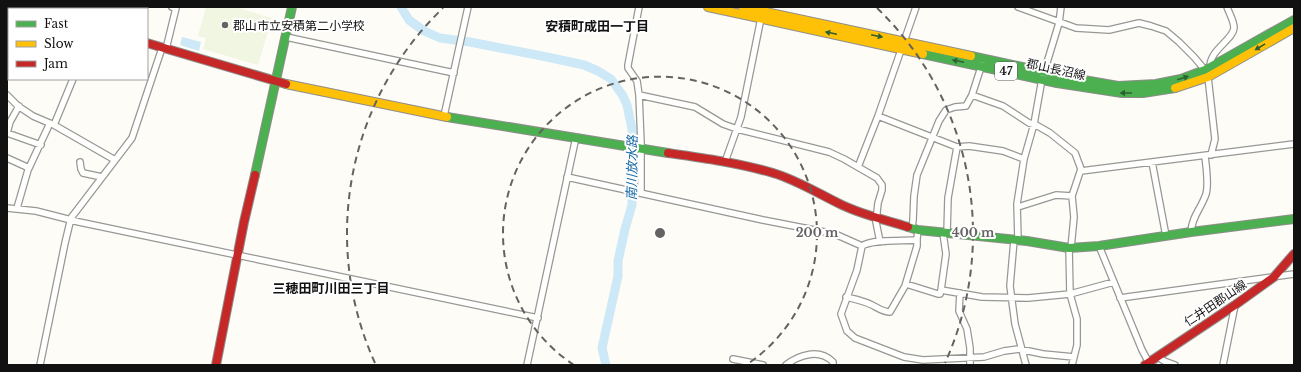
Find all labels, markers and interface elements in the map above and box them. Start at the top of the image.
legend [8,8,148,80]
text: Fast [44,16,69,31]
place label: 郡山市立安積第二小学校 [233,18,365,33]
district label: 安積町成田一丁目 [545,18,649,35]
marker: 郡山市立安積第二小学校 [220,20,230,30]
one-way arrow [824,30,837,36]
one-way arrow [871,33,883,39]
text: Slow [44,36,74,51]
one-way arrow [1254,44,1266,51]
street label: 郡山長沼線 [1025,55,1087,83]
text: Jam [42,56,68,71]
one-way arrow [952,57,964,63]
road number: 47 [995,62,1017,80]
one-way arrow [1177,75,1189,81]
one-way arrow [1119,90,1132,96]
water label: 南川放水路 [623,134,641,201]
text: 200 m [796,225,839,240]
text: 400 m [952,225,995,240]
centre of rings [653,226,667,240]
street label: 仁井田郡山線 [1181,277,1249,329]
district label: 三穂田町川田三丁目 [272,280,390,297]

